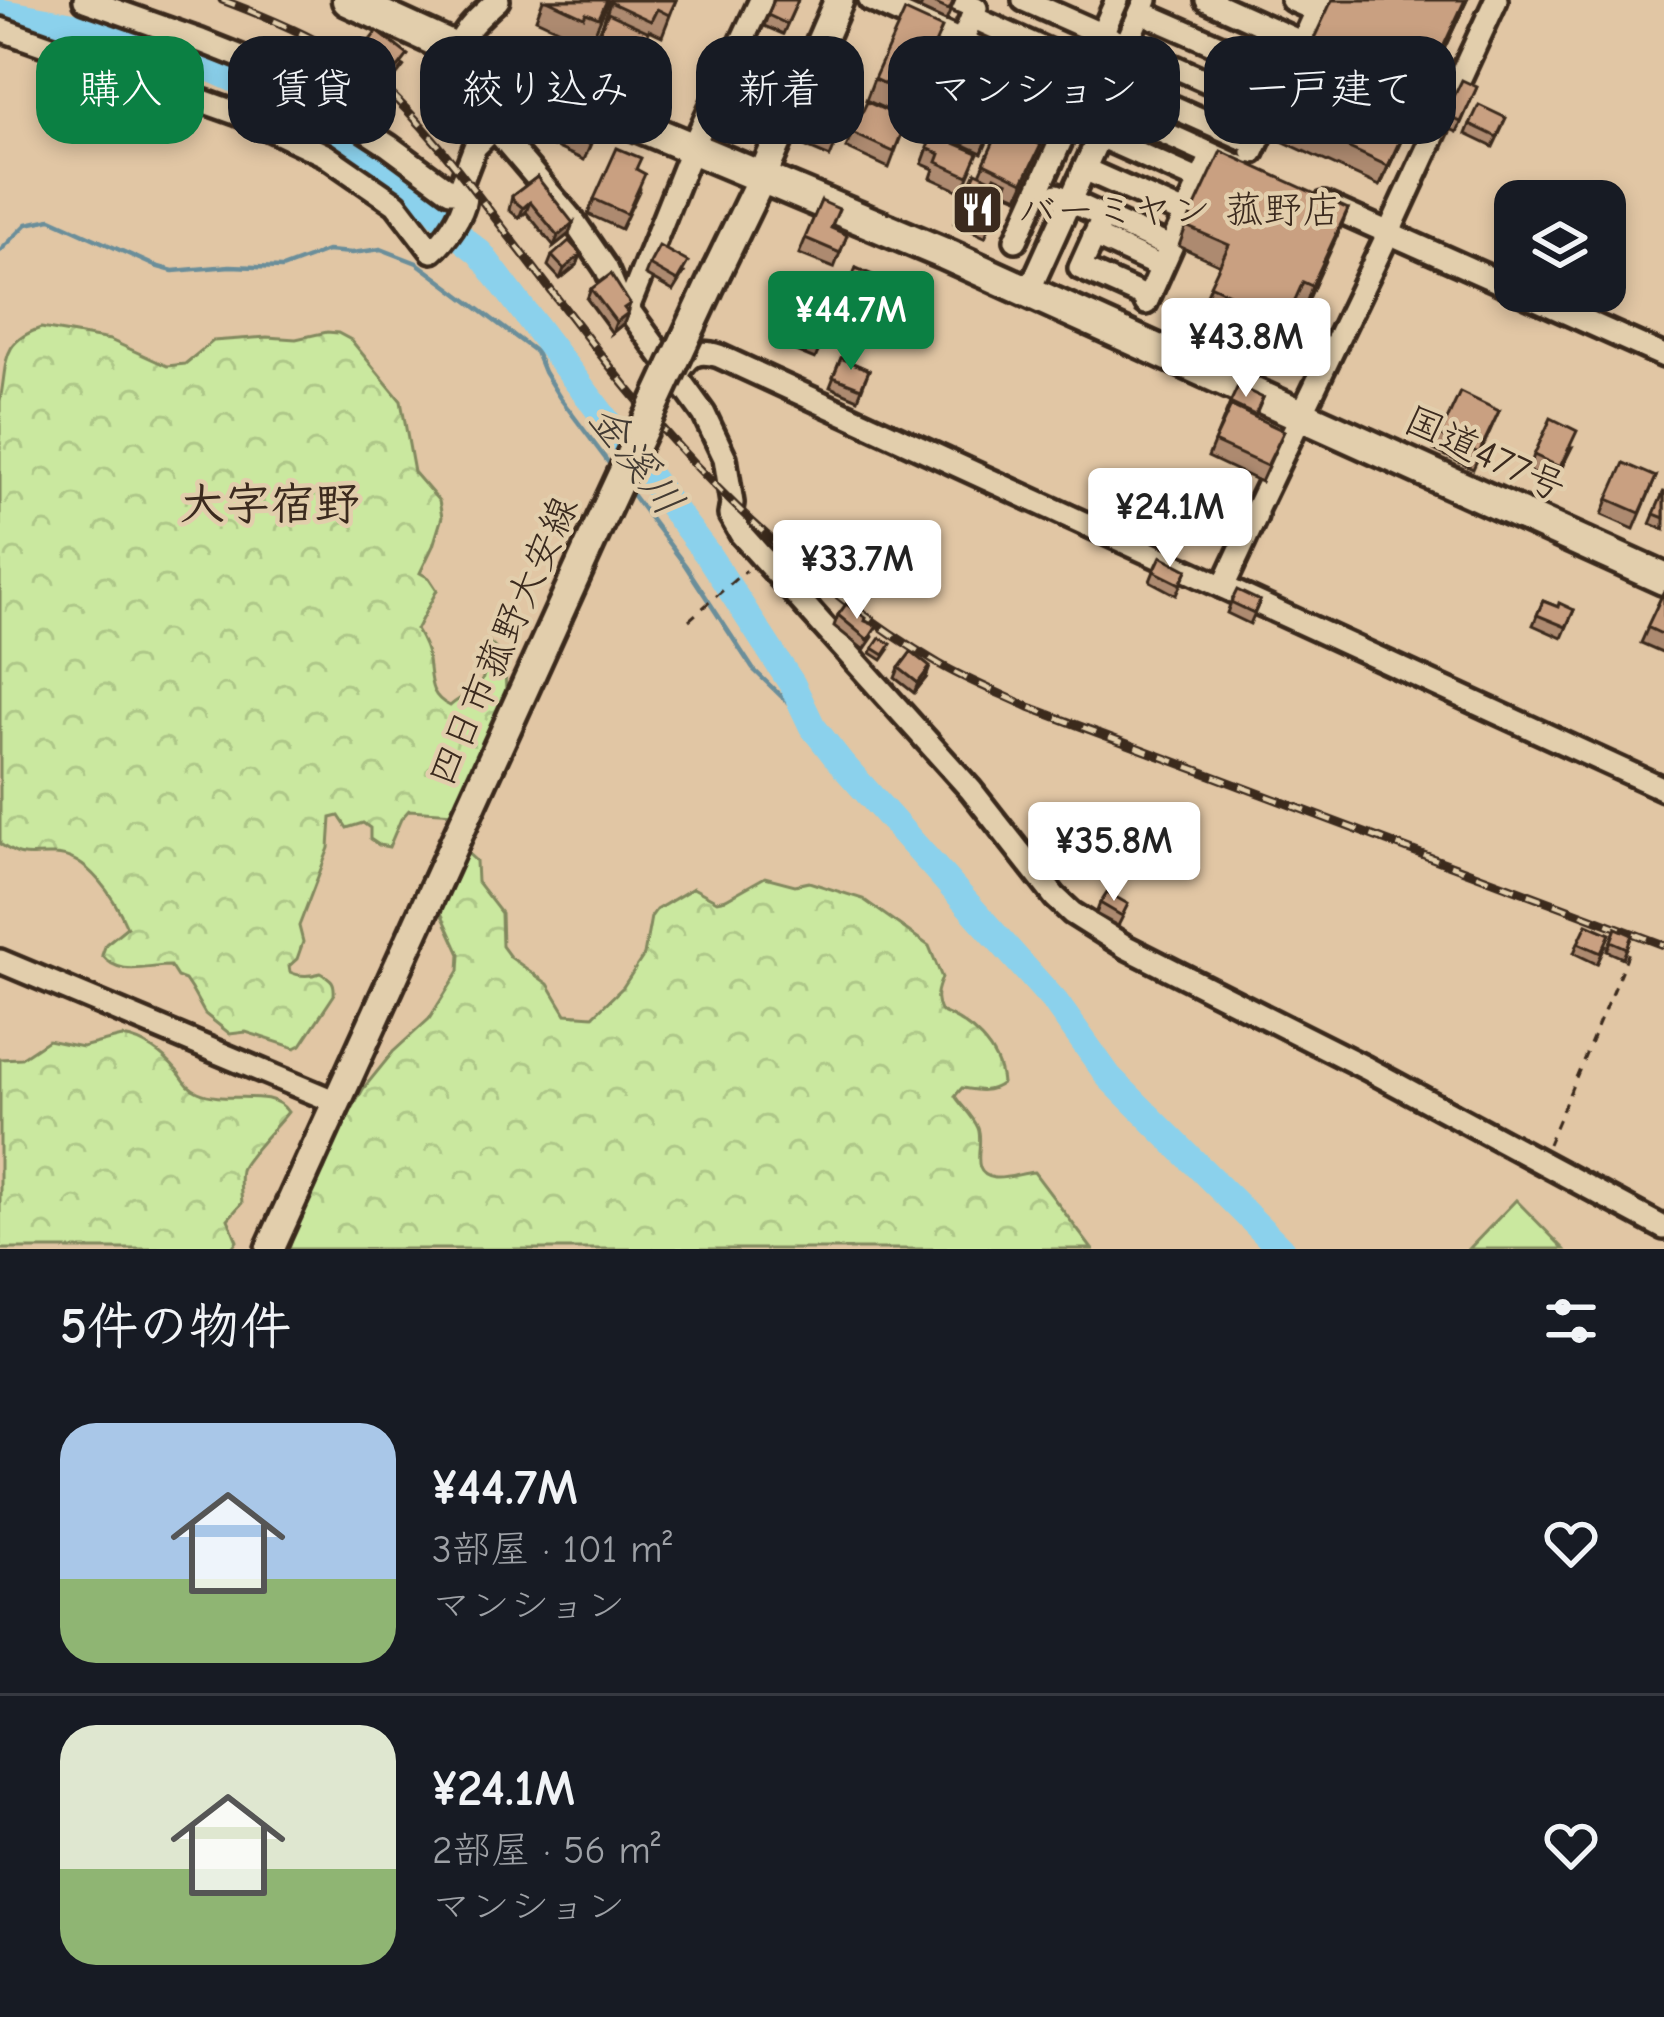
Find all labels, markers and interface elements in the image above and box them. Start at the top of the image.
chip: 購入 [36,36,204,144]
chip: 賃貸 [228,36,396,144]
chip: 絞り込み [420,36,672,144]
chip: 新着 [696,36,864,144]
chip: マンション [888,36,1180,144]
chip: 一戸建て [1204,36,1456,144]
map controls [1494,180,1626,312]
button: layers [1494,180,1626,312]
restaurant icon: バーミヤン 菰野店 [950,182,1006,238]
place label: バーミヤン 菰野店 [1017,188,1341,233]
pin: ¥44.7M [753,271,949,373]
text: ¥44.7M [795,287,907,332]
pin: ¥43.8M [1148,298,1344,400]
text: ¥43.8M [1188,314,1304,359]
water label: 金溪川 [579,395,693,525]
street label: 国道477号 [1397,397,1573,511]
pin: ¥24.1M [1072,468,1268,570]
district label: 大字宿野 [180,478,360,530]
text: ¥24.1M [1115,484,1225,529]
street label: 四日市菰野大安線 [419,489,587,793]
pin: ¥33.7M [759,520,955,622]
text: ¥33.7M [800,536,914,581]
pin: ¥35.8M [1016,802,1212,904]
text: ¥35.8M [1055,818,1173,863]
icon: filters [1538,1288,1604,1354]
text: 5件の物件 [60,1297,291,1356]
text: ¥44.7M [432,1458,578,1517]
icon: home [156,1471,300,1615]
icon: heart [1538,1510,1604,1576]
text: 3部屋 · 101 m² [432,1527,672,1572]
text: マンション [432,1583,625,1628]
text: ¥24.1M [432,1759,575,1818]
icon: home [156,1773,300,1917]
icon: heart [1538,1812,1604,1878]
text: 2部屋 · 56 m² [432,1828,661,1873]
text: マンション [432,1884,625,1929]

